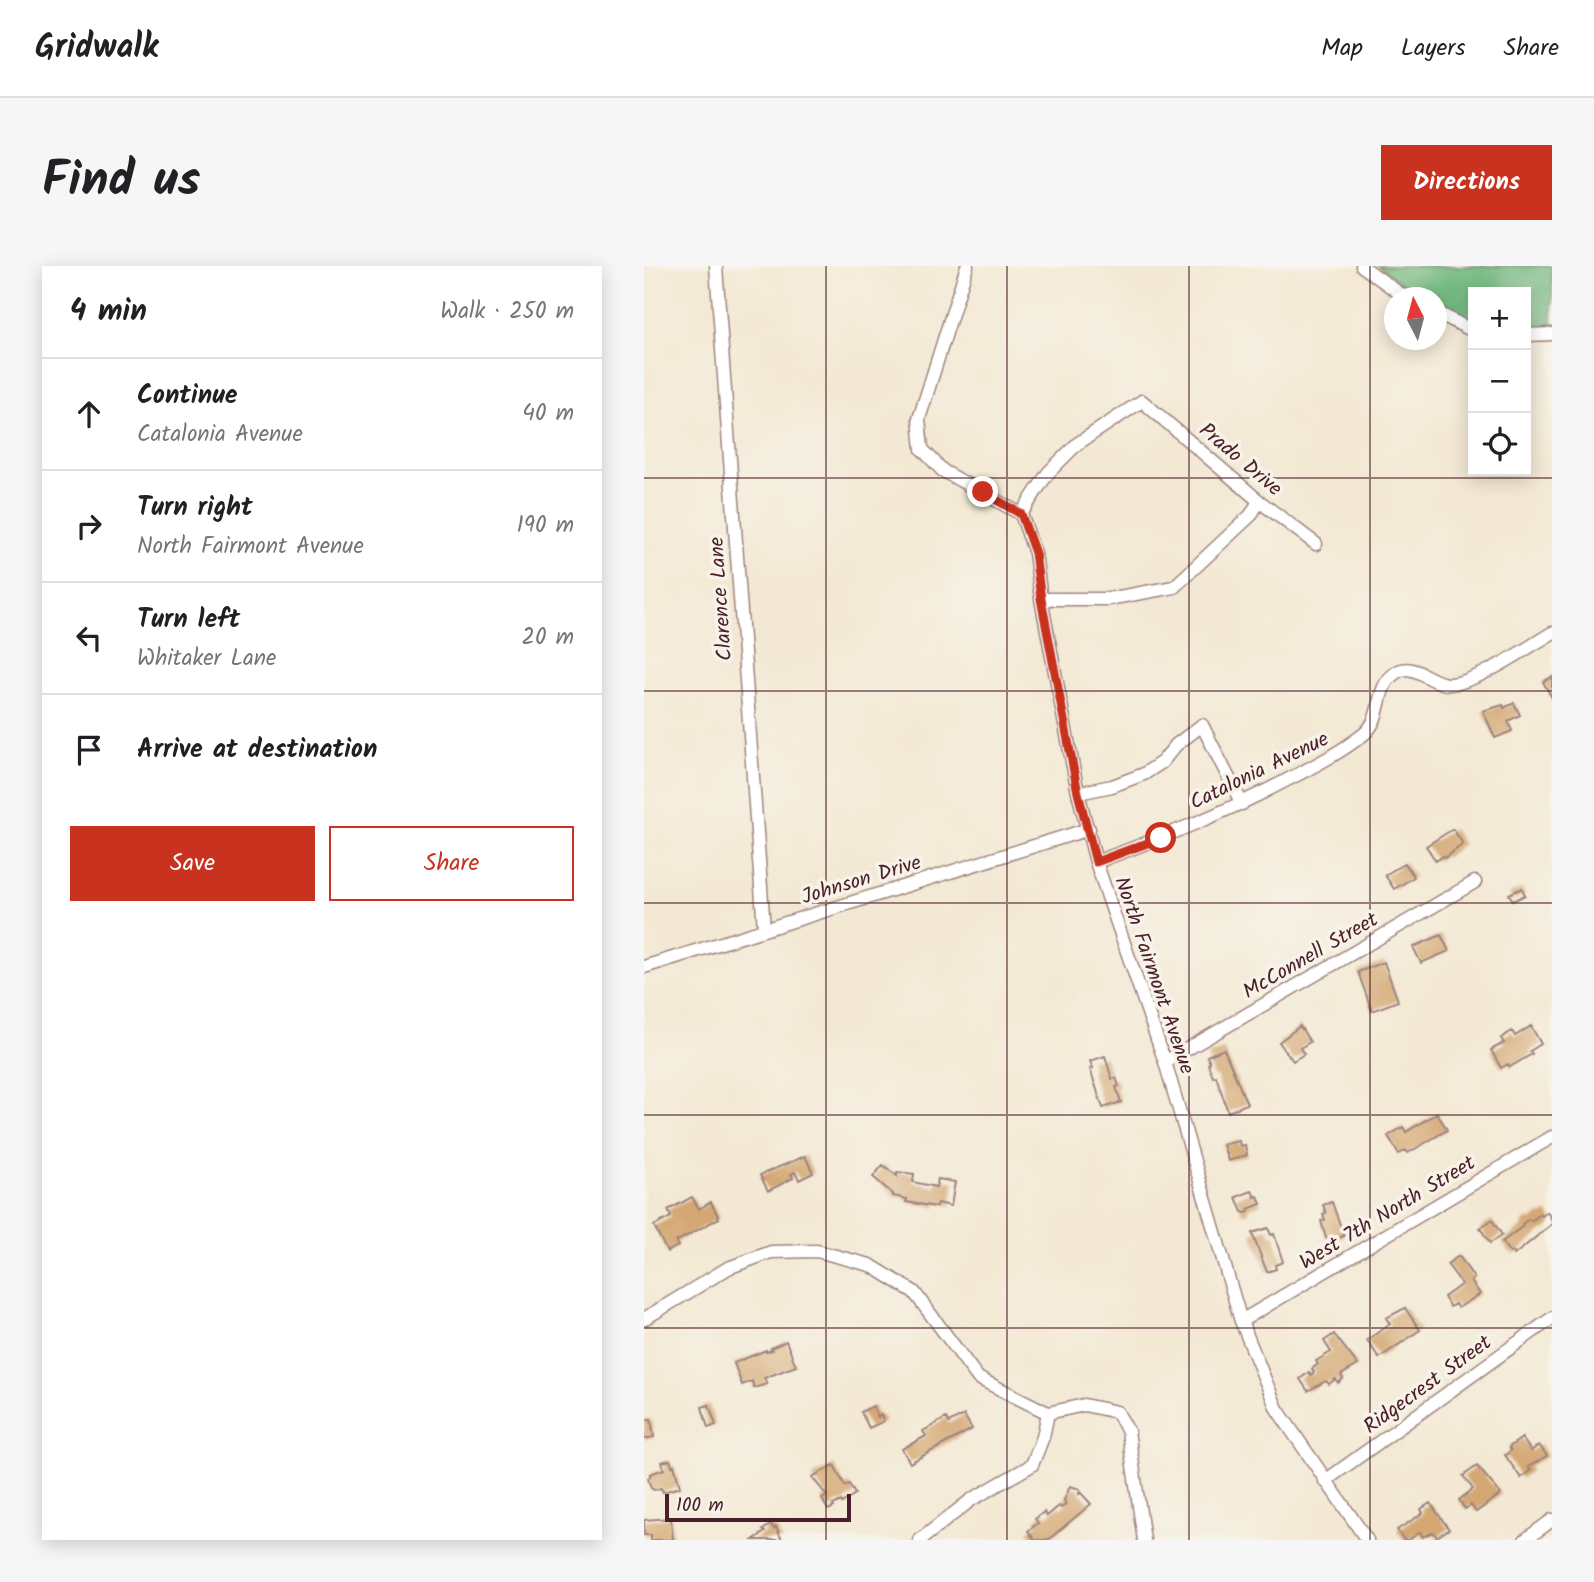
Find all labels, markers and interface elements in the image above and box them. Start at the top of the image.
text: Gridwalk [35,22,158,75]
text: Map [1321,29,1363,68]
text: Layers [1401,29,1465,68]
text: Share [1503,29,1559,68]
text: Find us [42,143,200,221]
button: Directions [1381,145,1552,220]
north arrow [1384,287,1447,350]
map controls [1468,287,1531,476]
button: + [1468,287,1531,350]
text: 4 min [70,288,147,336]
text: Walk · 250 m [440,294,574,330]
button: − [1468,350,1531,413]
text: Continue [137,375,238,417]
icon: ahead [70,395,108,433]
text: 40 m [522,396,574,432]
button: locate [1468,413,1531,476]
street label: Prado Drive [1191,415,1290,505]
text: Catalonia Avenue [137,417,303,453]
route end [967,476,998,507]
text: Turn right [137,487,253,529]
icon: right [70,507,108,545]
text: 190 m [517,508,574,544]
text: North Fairmont Avenue [137,529,364,565]
street label: Clarence Lane [701,535,742,662]
text: Turn left [137,599,240,641]
icon: left [70,619,108,657]
text: 20 m [522,620,574,656]
text: Whitaker Lane [137,641,276,677]
street label: Catalonia Avenue [1184,723,1335,819]
text: Arrive at destination [137,729,377,771]
icon: arrive [70,731,108,769]
route start [1145,822,1176,853]
button: Save [70,826,315,901]
button: Share [329,826,574,901]
street label: Johnson Drive [797,846,926,914]
street label: North Fairmont Avenue [1104,872,1203,1079]
street label: McConnell Street [1237,904,1385,1009]
street label: West 7th North Street [1293,1147,1483,1279]
street label: Ridgecrest Street [1357,1327,1500,1443]
scale bar [665,1491,850,1523]
text: 100 m [676,1491,724,1521]

